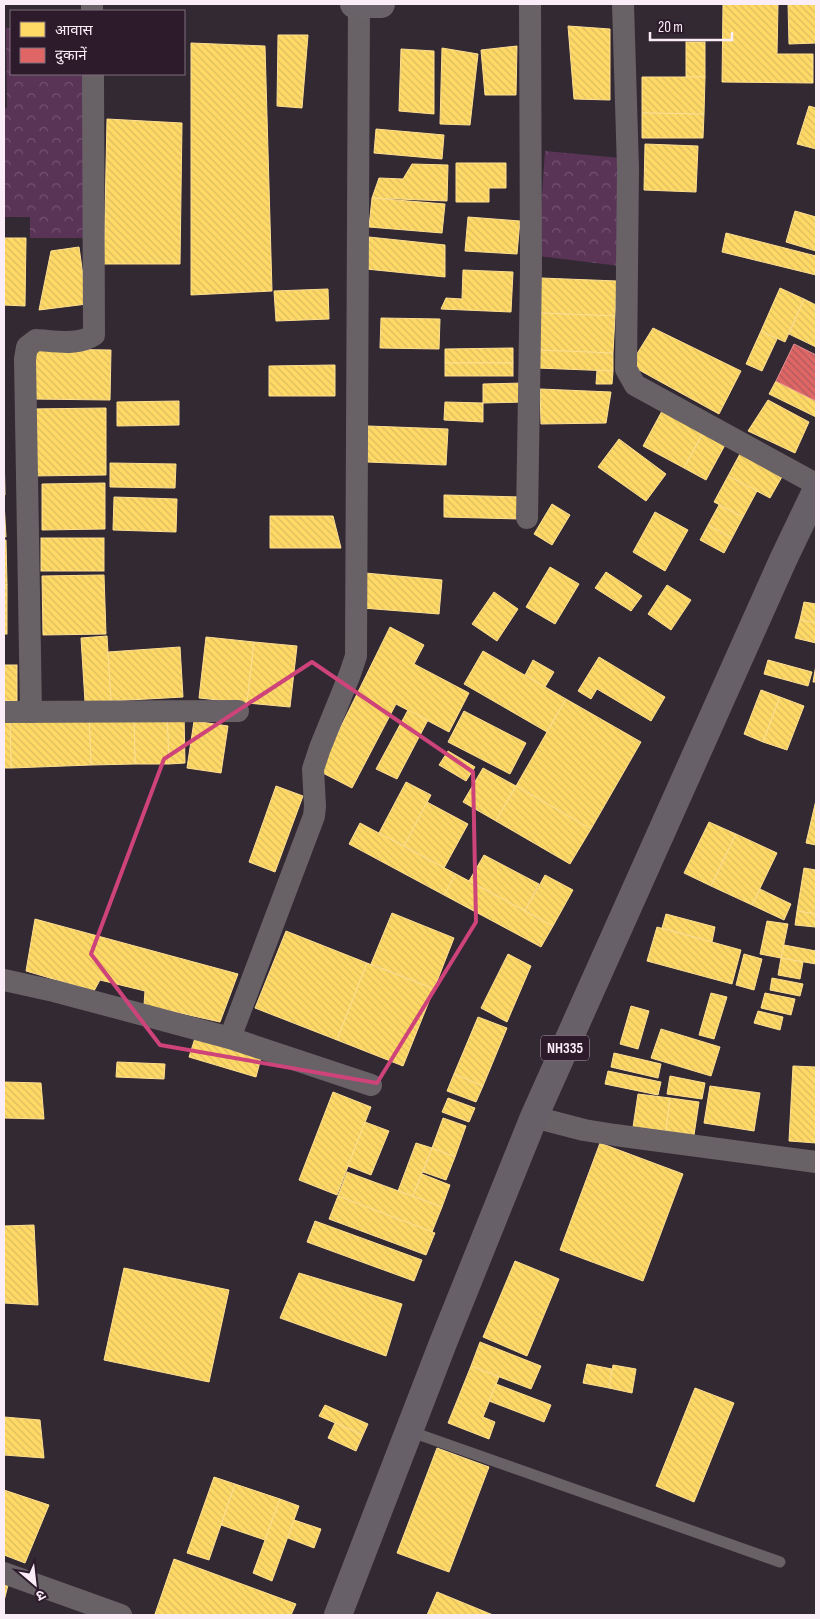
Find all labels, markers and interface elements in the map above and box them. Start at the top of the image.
legend [10,10,185,75]
scale bar [650,10,732,42]
text: 20 m [658,18,683,37]
text: आवास [55,21,94,40]
text: दुकानें [55,46,87,65]
road number: NH335 [541,1036,589,1060]
north arrow [10,1559,60,1609]
text: उ [33,1586,48,1605]

